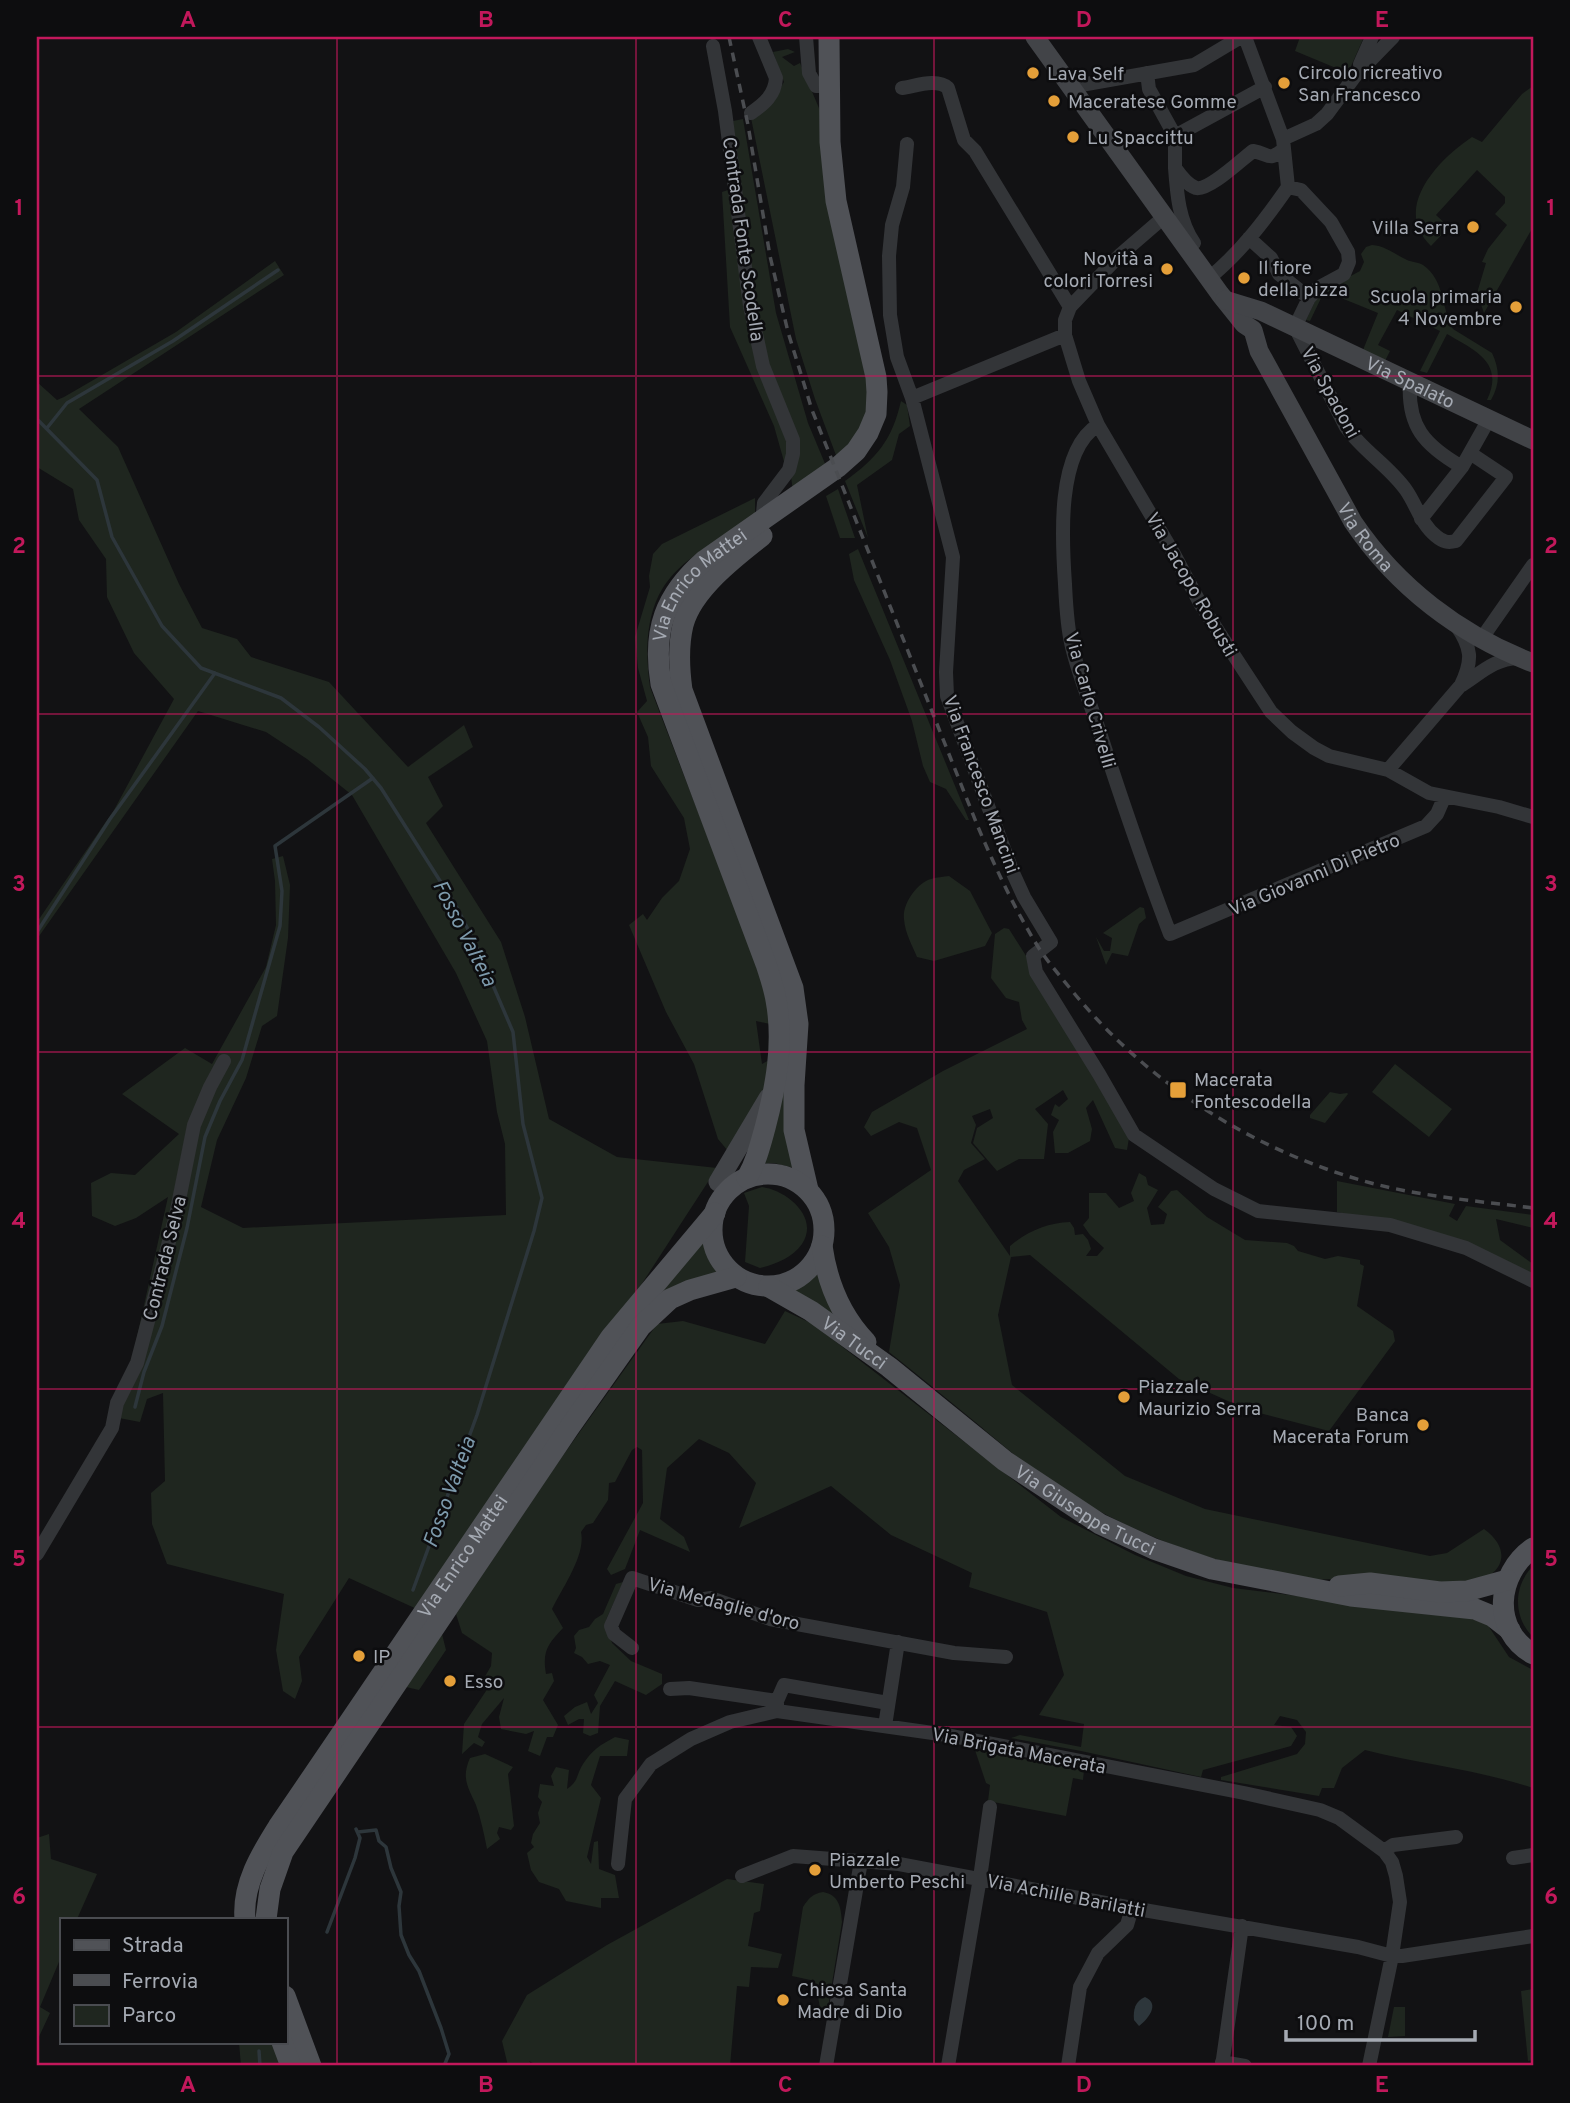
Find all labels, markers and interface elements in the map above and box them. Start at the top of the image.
text: A [180,7,196,36]
text: B [478,7,494,36]
text: C [778,7,792,36]
text: D [1076,7,1092,36]
text: E [1375,7,1389,36]
place label: Circolo ricreativo San Francesco [1298,62,1443,108]
place label: Lava Self [1047,63,1125,87]
marker: Lava Self [1025,65,1041,81]
marker: Circolo ricreativo San Francesco [1276,75,1292,91]
place label: Maceratese Gomme [1068,91,1237,115]
marker: Maceratese Gomme [1046,93,1062,109]
place label: Lu Spaccittu [1087,127,1194,151]
marker: Lu Spaccittu [1065,129,1081,145]
street label: Contrada Fonte Scodella [716,135,768,343]
text: 1 [14,195,24,224]
text: 1 [1546,195,1556,224]
place label: Villa Serra [1372,217,1459,241]
marker: Villa Serra [1465,219,1481,235]
place label: Novità a colori Torresi [1044,248,1153,294]
place label: Il fiore della pizza [1258,257,1348,303]
marker: Novità a colori Torresi [1159,261,1175,277]
marker: Il fiore della pizza [1236,270,1252,286]
place label: Scuola primaria 4 Novembre [1370,286,1502,332]
marker: Scuola primaria 4 Novembre [1508,299,1524,315]
street label: Via Spadoni [1294,343,1364,443]
street label: Via Spalato [1361,352,1458,415]
street label: Via Roma [1331,499,1398,578]
street label: Via Jacopo Robusti [1139,508,1241,662]
street label: Via Enrico Mattei [649,524,752,643]
text: 2 [12,533,26,562]
text: 2 [1544,533,1558,562]
street label: Via Carlo Crivelli [1058,630,1120,771]
street label: Via Francesco Mancini [937,692,1024,877]
street label: Via Giovanni Di Pietro [1226,829,1404,923]
text: 3 [12,871,26,900]
text: 3 [1544,871,1558,900]
water label: Fosso Valteia [425,876,502,992]
place label: Macerata Fontescodella [1194,1069,1311,1115]
marker: Macerata Fontescodella [1168,1080,1188,1100]
street label: Contrada Selva [139,1194,193,1323]
text: 4 [12,1208,26,1237]
text: 4 [1544,1208,1558,1237]
street label: Via Tucci [816,1312,891,1376]
place label: Piazzale Maurizio Serra [1138,1376,1261,1422]
marker: Piazzale Maurizio Serra [1116,1389,1132,1405]
place label: Banca Macerata Forum [1272,1404,1409,1450]
marker: Banca Macerata Forum [1415,1417,1431,1433]
water label: Fosso Valteia [418,1433,483,1552]
street label: Via Giuseppe Tucci [1009,1461,1159,1562]
street label: Via Enrico Mattei [413,1491,514,1624]
text: 5 [12,1546,26,1575]
text: 5 [1544,1546,1558,1575]
street label: Via Medaglie d'oro [645,1573,802,1637]
place label: IP [373,1646,390,1670]
marker: IP [351,1648,367,1664]
place label: Esso [464,1671,503,1695]
marker: Esso [442,1673,458,1689]
street label: Via Brigata Macerata [929,1723,1108,1781]
place label: Piazzale Umberto Peschi [829,1849,965,1895]
marker: Piazzale Umberto Peschi [807,1862,823,1878]
street label: Via Achille Barilatti [984,1870,1147,1924]
text: 6 [12,1884,26,1913]
text: 6 [1544,1884,1558,1913]
legend [60,1918,287,2044]
text: Strada [122,1933,183,1960]
text: Ferrovia [122,1969,198,1996]
place label: Chiesa Santa Madre di Dio [797,1979,907,2025]
marker: Chiesa Santa Madre di Dio [775,1992,791,2008]
scale bar [1286,1998,1476,2042]
text: Parco [122,2003,176,2030]
text: 100 m [1297,2011,1354,2038]
text: A [180,2072,196,2101]
text: B [478,2072,494,2101]
text: C [778,2072,792,2101]
text: D [1076,2072,1092,2101]
text: E [1375,2072,1389,2101]

